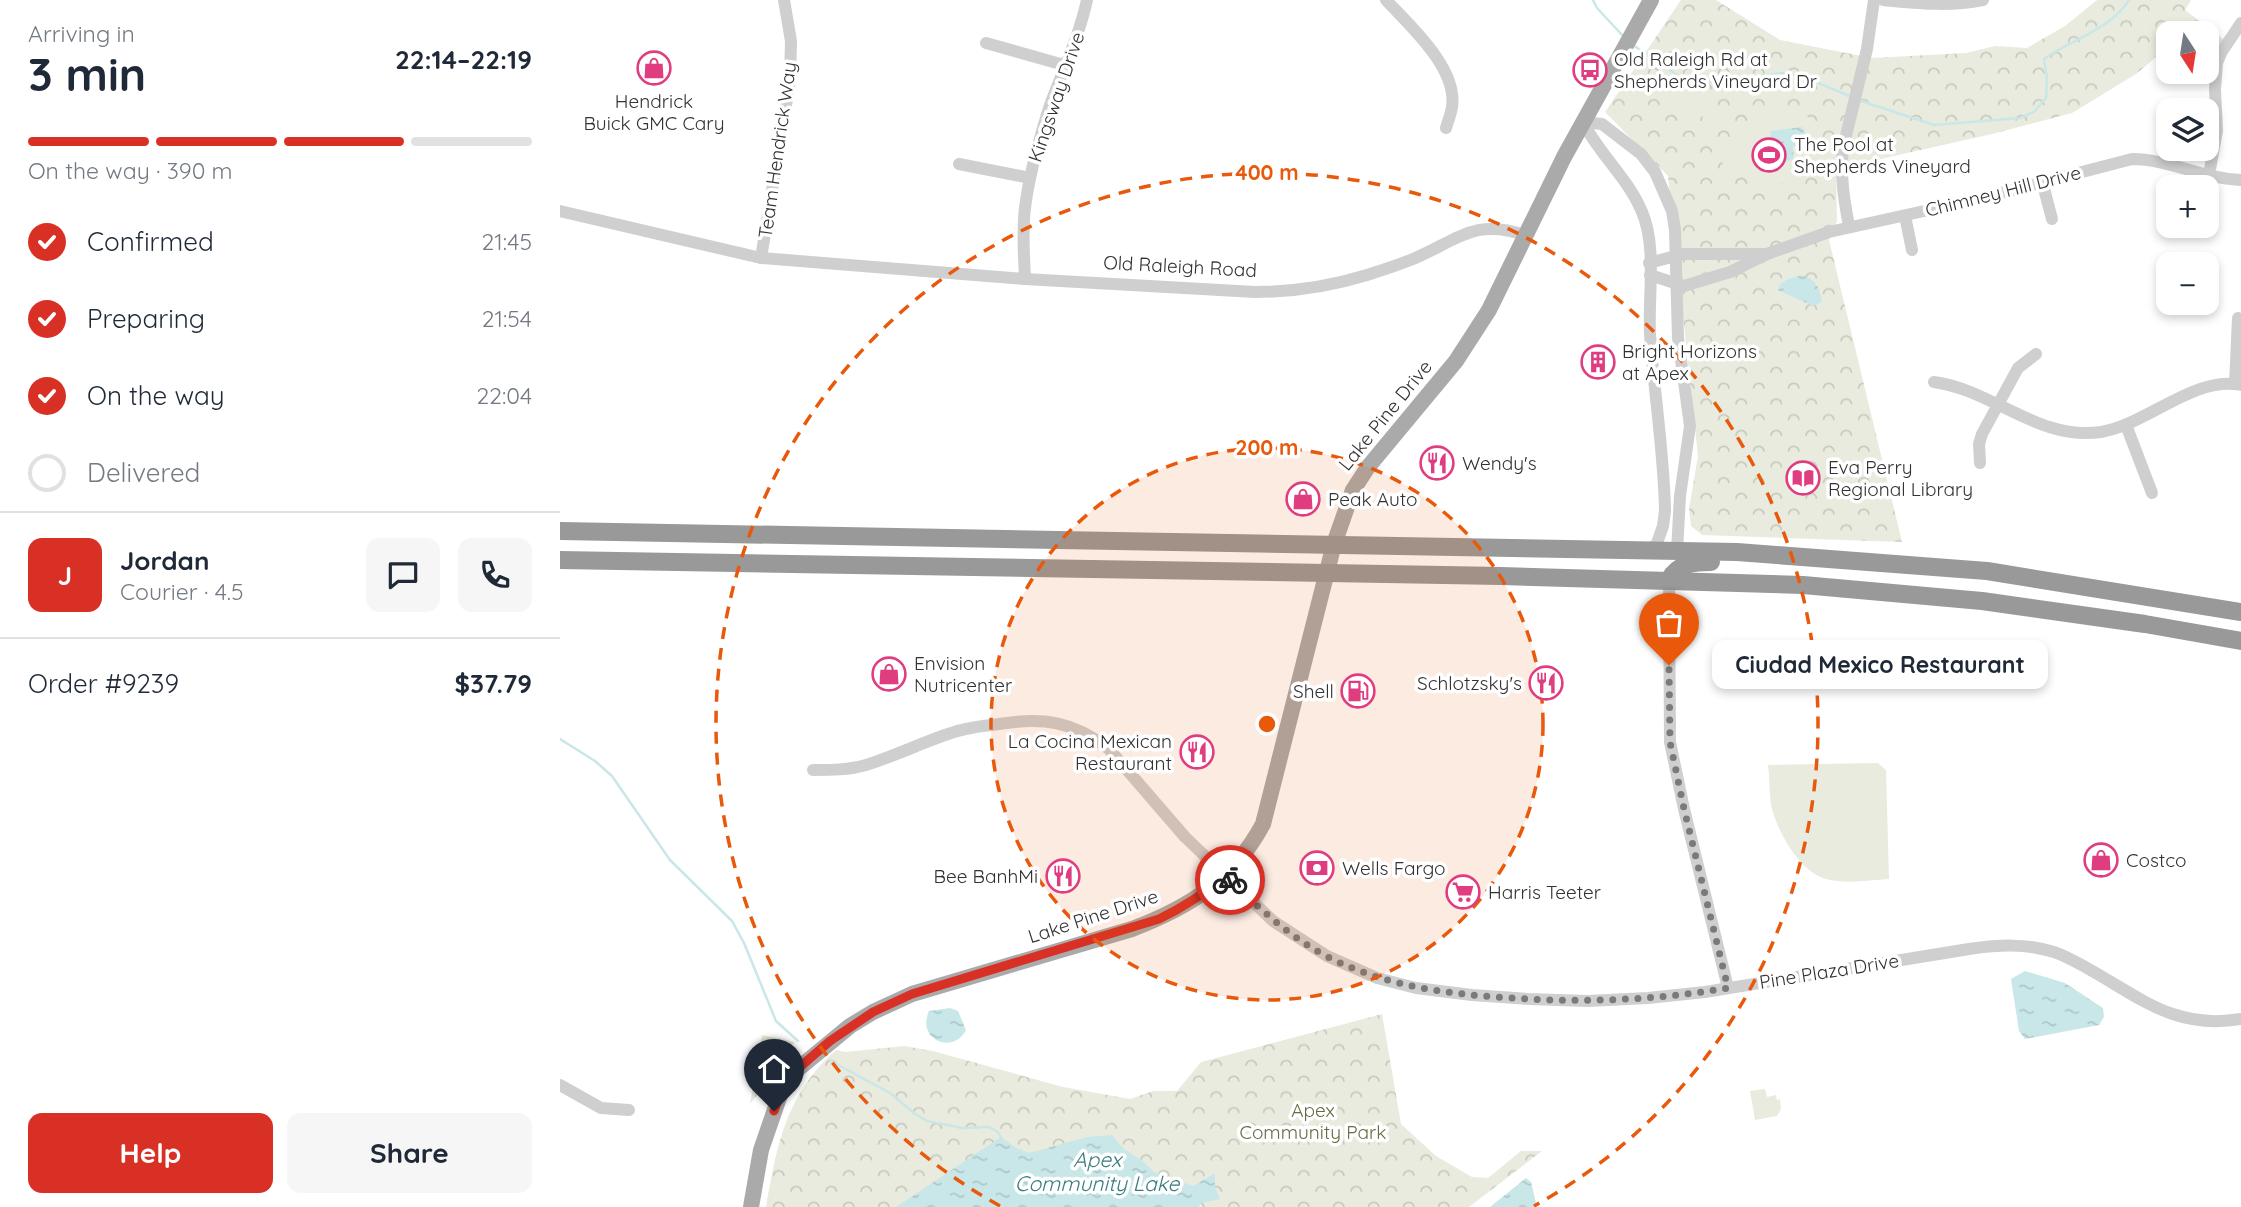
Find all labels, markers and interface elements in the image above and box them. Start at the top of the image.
text: Arriving in [28,19,135,48]
north arrow [2156,21,2219,84]
map controls [2156,21,2219,315]
street label: Kingsway Drive [1023,29,1089,165]
text: 22:14–22:19 [395,43,532,76]
text: 3 min [28,45,146,103]
place label: Old Raleigh Rd at Shepherds Vineyard Dr [1614,47,1818,93]
shop icon: Hendrick Buick GMC Cary [635,49,673,87]
bus stop icon: Old Raleigh Rd at Shepherds Vineyard Dr [1571,51,1609,89]
street label: Team Hendrick Way [753,60,801,240]
place label: Hendrick Buick GMC Cary [584,89,724,135]
button: layers [2156,98,2219,161]
place label: The Pool at Shepherds Vineyard [1794,132,1971,178]
sports icon: The Pool at Shepherds Vineyard [1750,136,1788,174]
text: On the way · 390 m [28,156,233,185]
text: 400 m [1235,159,1299,185]
street label: Chimney Hill Drive [1923,160,2083,222]
button: + [2156,175,2219,238]
icon: check [28,223,66,261]
text: Confirmed [87,225,214,258]
text: 21:45 [482,227,532,256]
street label: Old Raleigh Road [1103,250,1257,282]
button: − [2156,252,2219,315]
icon: check [28,300,66,338]
text: Preparing [87,302,205,335]
text: 21:54 [482,304,532,333]
place label: Bright Horizons at Apex [1622,339,1757,385]
building icon: Bright Horizons at Apex [1579,343,1617,381]
street label: Lake Pine Drive [1333,355,1437,475]
icon: check [28,377,66,415]
text: On the way [87,379,225,412]
text: 22:04 [476,381,532,410]
text: 200 m [1236,434,1298,460]
restaurant icon: Wendy's [1418,444,1456,482]
place label: Wendy's [1462,451,1537,475]
place label: Eva Perry Regional Library [1828,455,1973,501]
text: Delivered [87,456,200,489]
library icon: Eva Perry Regional Library [1784,459,1822,497]
shop icon: Peak Auto [1284,480,1322,518]
place label: Peak Auto [1328,487,1418,511]
button: chat [366,538,440,612]
button: phone [458,538,532,612]
text: Jordan [120,544,209,577]
text: J [58,559,72,592]
text: Courier · 4.5 [120,577,244,606]
pin [1639,593,1699,665]
icon: bag [1650,604,1688,642]
callout: Ciudad Mexico Restaurant [1711,640,2047,690]
text: Ciudad Mexico Restaurant [1735,650,2025,679]
place label: Envision Nutricenter [914,651,1013,697]
shop icon: Envision Nutricenter [870,655,908,693]
restaurant icon: Schlotzsky's [1527,664,1565,702]
text: Order #9239 [28,667,179,700]
text: $37.79 [455,667,532,700]
place label: Schlotzsky's [1417,671,1522,695]
fuel station icon: Shell [1339,672,1377,710]
place label: Shell [1293,679,1334,703]
centre of rings [1255,712,1279,736]
place label: La Cocina Mexican Restaurant [1008,729,1172,775]
restaurant icon: La Cocina Mexican Restaurant [1178,733,1216,771]
shop icon: Costco [2082,841,2120,879]
courier [1195,845,1265,915]
place label: Costco [2126,848,2186,872]
bank icon: Wells Fargo [1298,849,1336,887]
place label: Wells Fargo [1342,856,1446,880]
restaurant icon: Bee BanhMi [1044,857,1082,895]
icon: bike [1211,861,1249,899]
place label: Bee BanhMi [934,864,1038,888]
supermarket icon: Harris Teeter [1444,873,1482,911]
place label: Harris Teeter [1488,880,1602,904]
street label: Lake Pine Drive [1025,884,1161,948]
street label: Pine Plaza Drive [1757,948,1901,994]
pin [744,1039,804,1111]
icon: home [755,1050,793,1088]
park label: Apex Community Park [1239,1098,1387,1144]
button: Help [28,1113,273,1193]
button: Share [287,1113,532,1193]
water label: Apex Community Lake [1015,1146,1180,1196]

